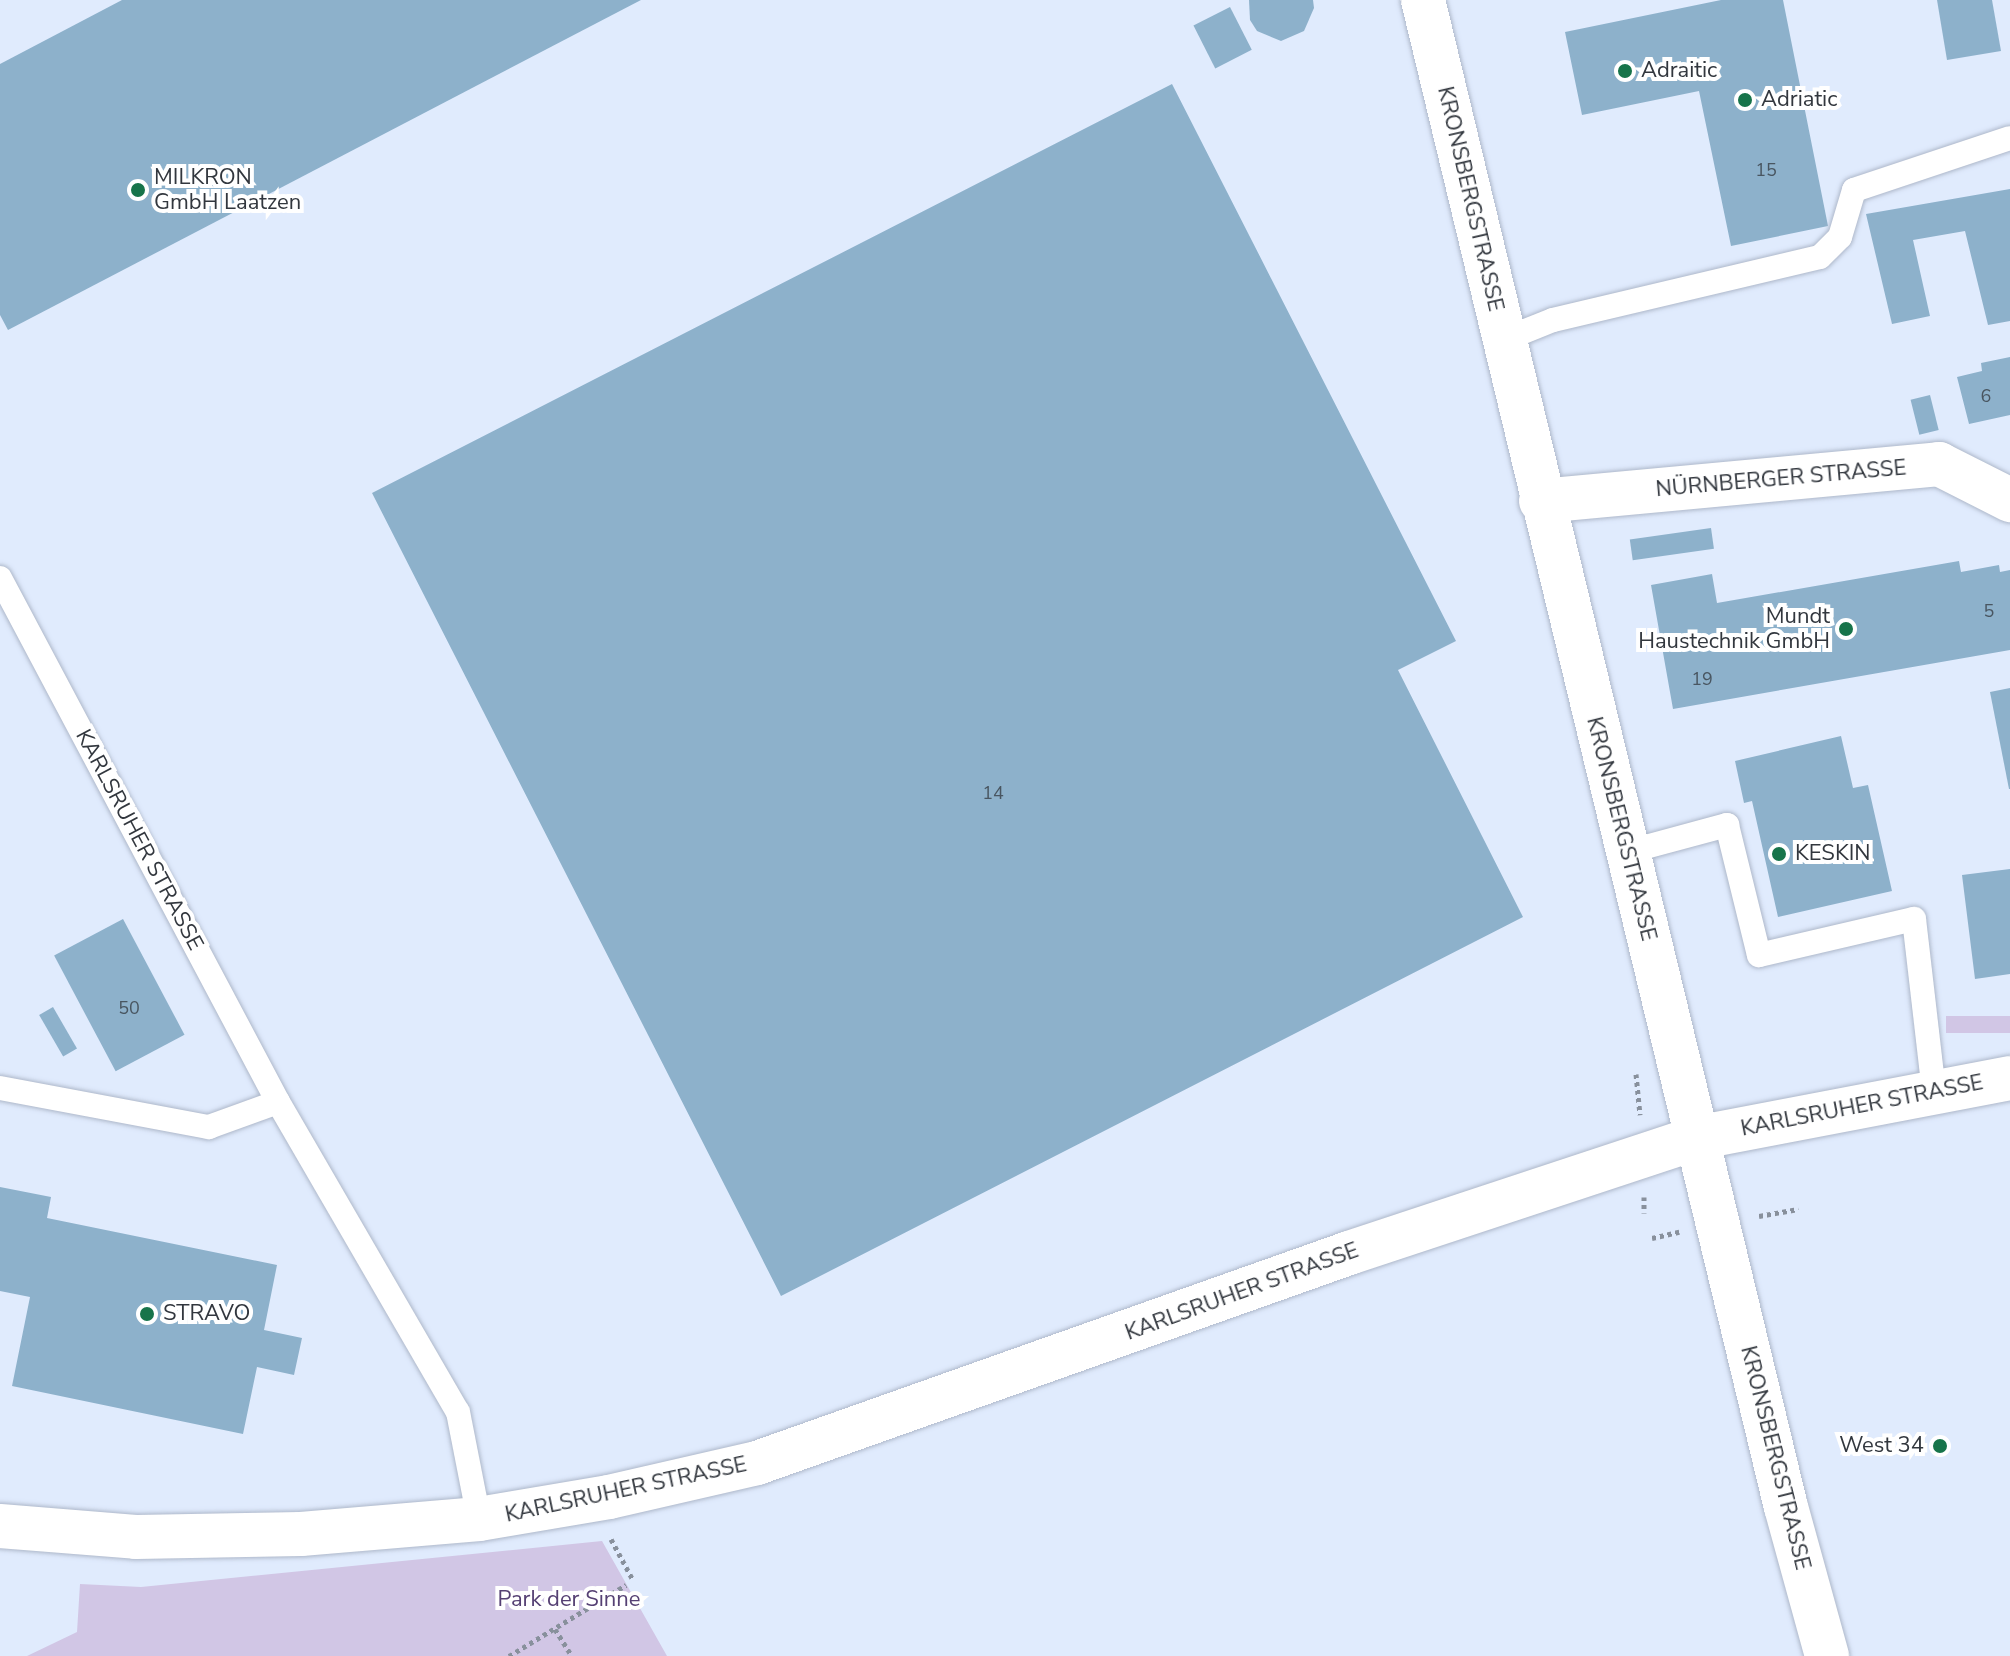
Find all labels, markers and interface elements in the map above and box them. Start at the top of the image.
place label: Adraitic [1641,58,1717,84]
marker: Adraitic [1616,62,1634,80]
street label: KRONSBERGSTRASSE [1431,84,1509,314]
place label: Adriatic [1761,87,1837,113]
marker: Adriatic [1736,91,1754,109]
house number: 15 [1755,159,1777,181]
place label: MILKRON GmbH Laatzen [154,164,301,216]
marker: MILKRON GmbH Laatzen [129,181,147,199]
house number: 6 [1981,385,1991,407]
street label: NÜRNBERGER STRASSE [1655,455,1907,503]
house number: 5 [1984,600,1994,622]
place label: Mundt Haustechnik GmbH [1638,603,1830,654]
marker: Mundt Haustechnik GmbH [1837,620,1855,638]
house number: 19 [1691,668,1713,690]
street label: KRONSBERGSTRASSE [1580,714,1662,944]
street label: KARLSRUHER STRASSE [70,725,208,955]
house number: 14 [982,782,1004,804]
place label: KESKIN [1795,841,1871,867]
marker: KESKIN [1770,845,1788,863]
house number: 50 [118,997,140,1019]
street label: KARLSRUHER STRASSE [1739,1070,1985,1142]
street label: KARLSRUHER STRASSE [1122,1237,1362,1347]
place label: STRAVO [163,1301,250,1327]
marker: STRAVO [138,1305,156,1323]
street label: KRONSBERGSTRASSE [1734,1343,1816,1573]
place label: West 34 [1839,1433,1924,1459]
marker: West 34 [1931,1437,1949,1455]
street label: KARLSRUHER STRASSE [503,1451,749,1529]
park label: Park der Sinne [498,1587,640,1613]

